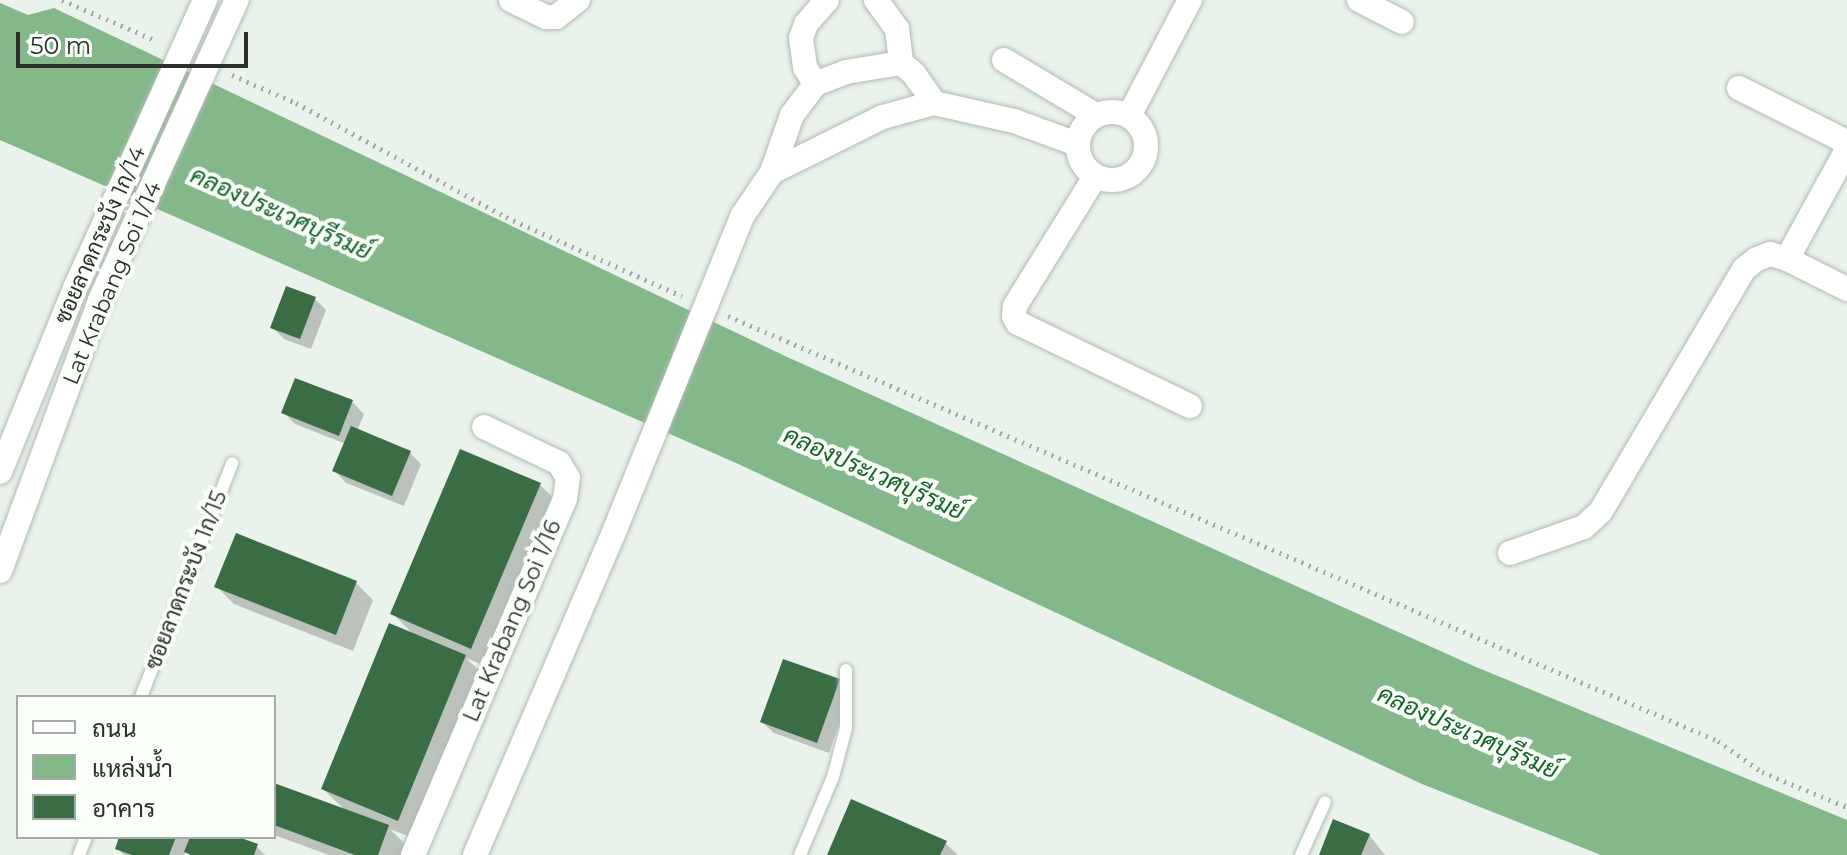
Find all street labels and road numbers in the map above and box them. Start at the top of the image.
street label: ซอยลาดกระบัง 1ก/14 [49,142,151,328]
street label: Lat Krabang Soi 1/14 [57,178,167,388]
street label: ซอยลาดกระบัง 1ก/15 [140,487,232,673]
street label: Lat Krabang Soi 1/16 [457,516,567,726]

